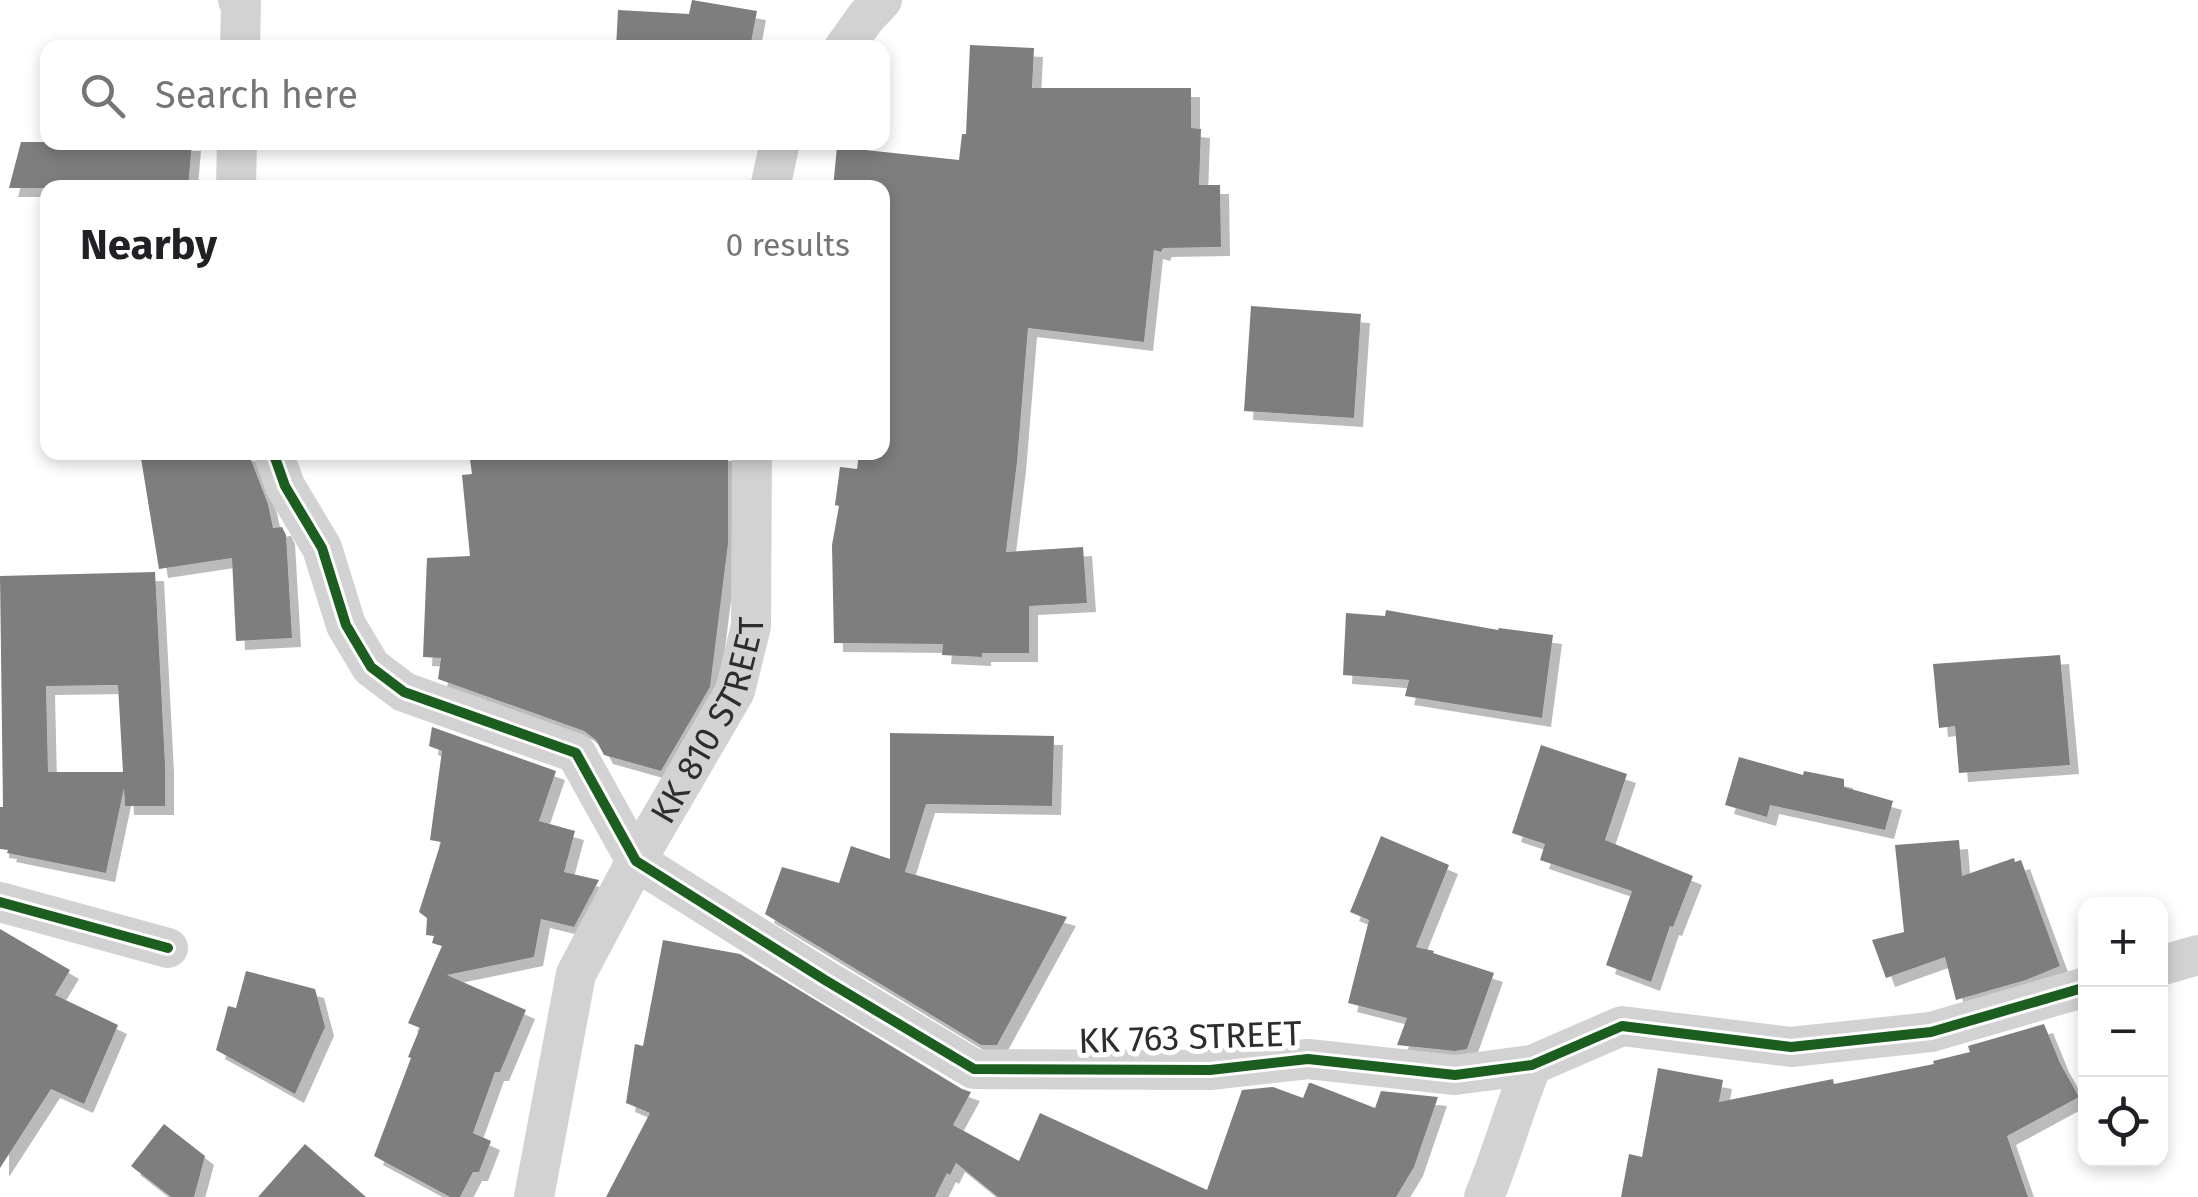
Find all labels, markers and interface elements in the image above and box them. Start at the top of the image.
search box [40,40,890,150]
icon: search [75,68,130,123]
text: Search here [155,72,358,118]
text: Nearby [80,220,217,270]
text: 0 results [725,226,850,264]
street label: KK 810 STREET [642,616,772,831]
map controls [2078,897,2168,1167]
button: + [2078,897,2168,987]
button: − [2078,987,2168,1077]
street label: KK 763 STREET [1078,1012,1302,1062]
button: locate [2078,1077,2168,1167]

